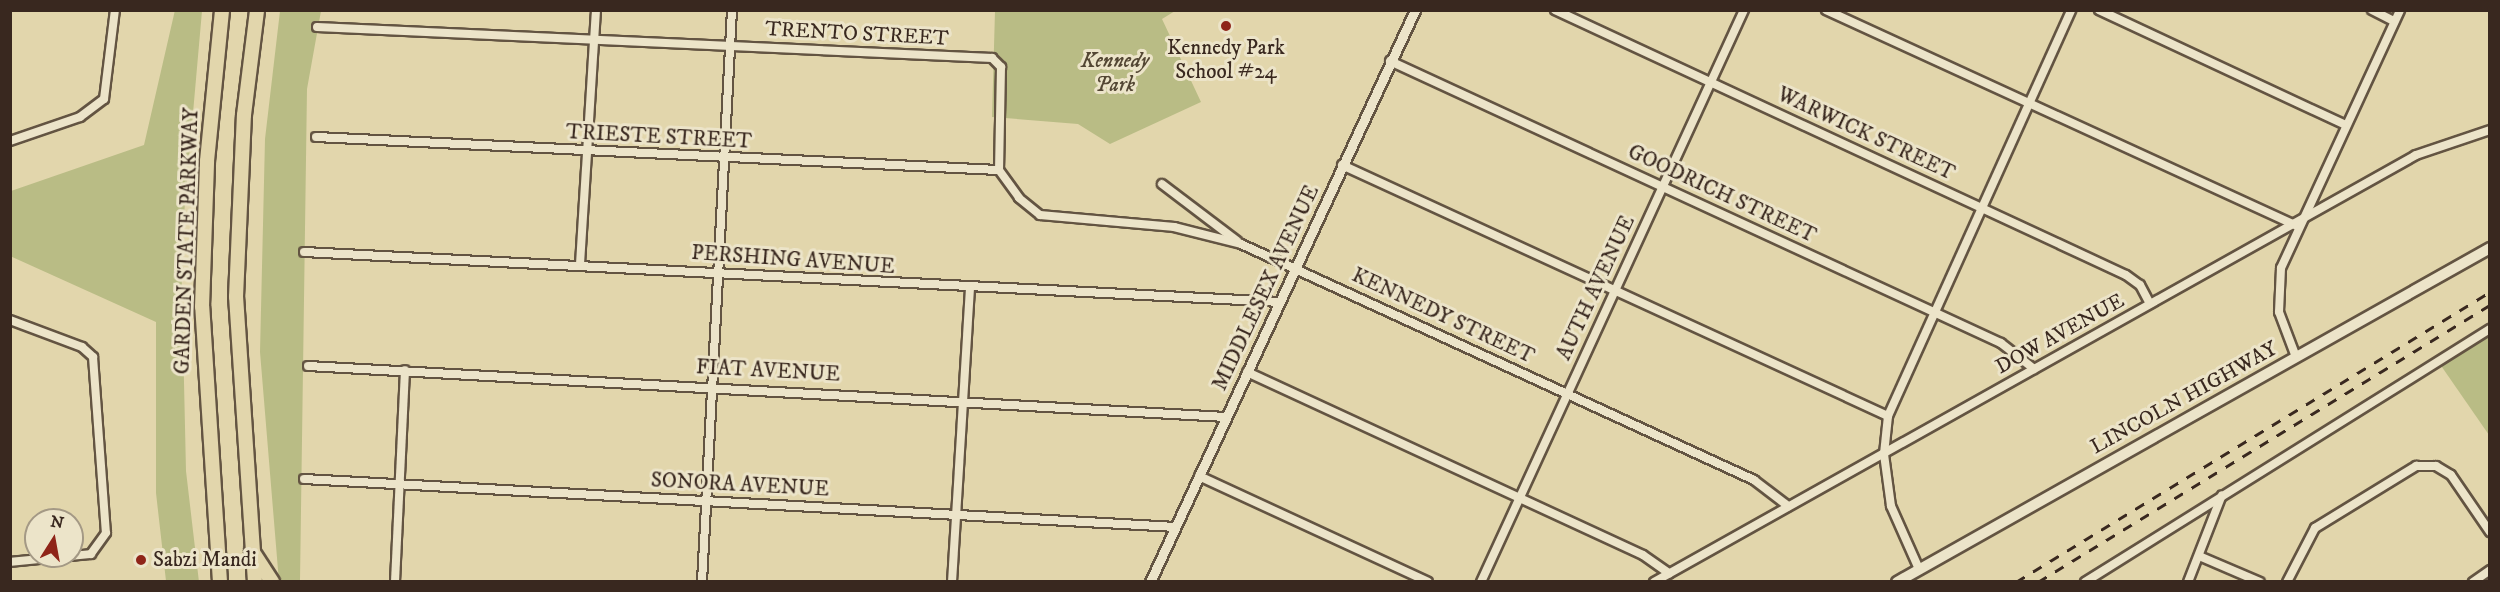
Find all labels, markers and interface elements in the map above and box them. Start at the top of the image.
street label: TRENTO STREET [765,17,949,51]
marker: Kennedy Park School #24 [1219,19,1233,33]
place label: Kennedy Park School #24 [1167,35,1285,85]
park label: Kennedy Park [1081,48,1149,98]
street label: WARWICK STREET [1773,82,1959,186]
street label: GARDEN STATE PARKWAY [170,107,204,375]
street label: TRIESTE STREET [565,120,753,154]
street label: GOODRICH STREET [1624,139,1820,249]
street label: MIDDLESEX AVENUE [1207,181,1325,395]
street label: AUTH AVENUE [1552,212,1640,364]
street label: PERSHING AVENUE [690,240,896,280]
street label: KENNEDY STREET [1348,263,1538,369]
street label: DOW AVENUE [1991,288,2129,380]
street label: LINCOLN HIGHWAY [2086,336,2282,460]
street label: FIAT AVENUE [695,355,841,387]
street label: SONORA AVENUE [650,468,830,502]
north arrow [24,508,84,568]
text: N [49,511,65,533]
place label: Sabzi Mandi [153,547,257,573]
marker: Sabzi Mandi [134,553,148,567]

